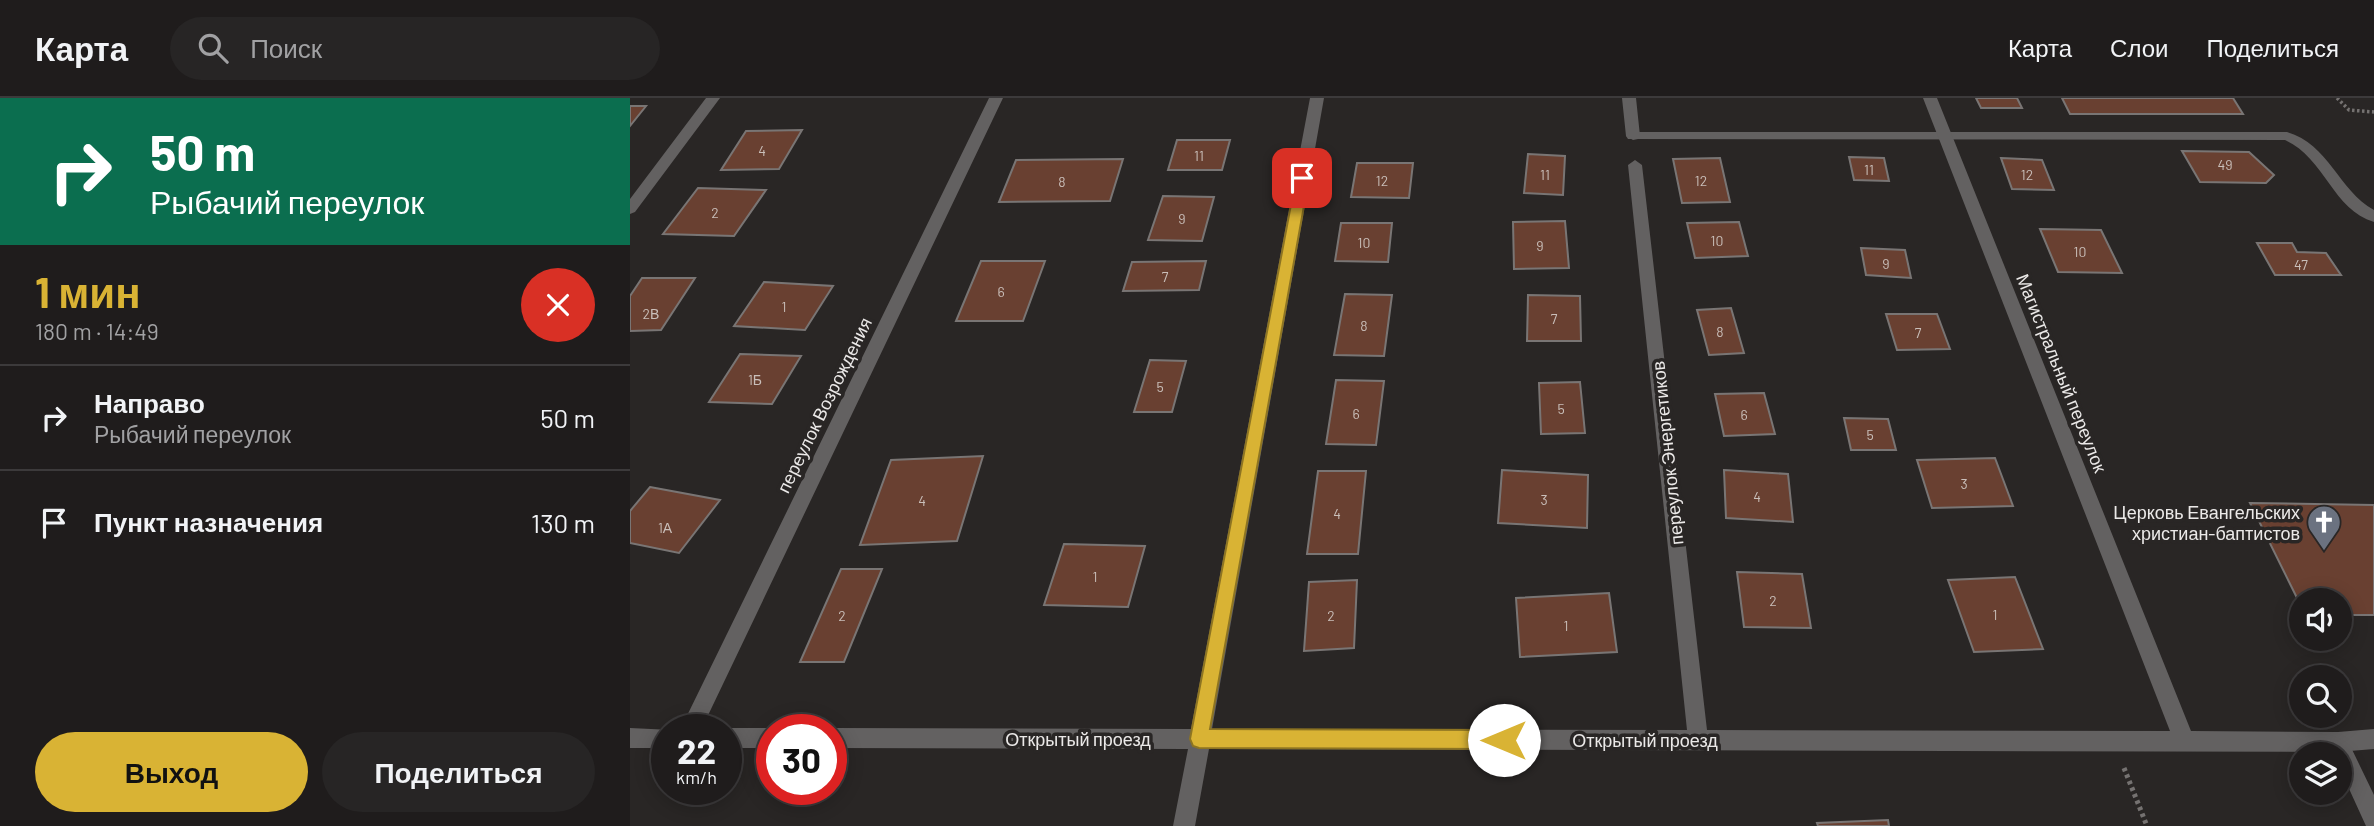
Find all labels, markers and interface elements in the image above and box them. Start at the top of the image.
search box [170,17,660,80]
text: Карта [35,28,128,68]
icon: search [194,29,232,67]
text: Поиск [250,32,322,63]
text: Карта [2008,33,2072,62]
text: Слои [2110,33,2168,62]
text: Поделиться [2206,33,2339,62]
text: 50 m [150,122,255,181]
icon: right [35,126,126,217]
house number: 4 [758,142,766,159]
house number: 11 [1194,147,1204,164]
pin [1272,148,1332,208]
house number: 49 [2217,156,2233,173]
icon: arrive [1283,159,1321,197]
house number: 11 [1864,161,1874,178]
house number: 11 [1540,166,1550,183]
house number: 12 [2021,166,2033,183]
house number: 12 [1376,172,1388,189]
house number: 12 [1695,172,1707,189]
house number: 8 [1058,173,1066,190]
text: Рыбачий переулок [150,182,424,220]
house number: 2 [711,204,719,221]
house number: 9 [1178,210,1186,227]
house number: 10 [1711,232,1723,249]
house number: 10 [1358,234,1370,251]
house number: 9 [1536,237,1544,254]
house number: 10 [2074,243,2086,260]
house number: 9 [1882,255,1890,272]
house number: 47 [2294,256,2308,273]
text: 1 мин [35,266,141,316]
button: close [521,268,595,342]
house number: 7 [1162,268,1169,285]
street label: Магистральный переулок [2012,270,2112,476]
house number: 6 [997,283,1005,300]
house number: 1 [782,298,786,315]
house number: 2В [643,305,659,322]
house number: 7 [1551,310,1558,327]
street label: переулок Возрождения [772,314,876,496]
text: 180 m · 14:49 [35,317,159,345]
house number: 8 [1360,317,1368,334]
house number: 8 [1716,323,1724,340]
house number: 7 [1915,324,1922,341]
street label: переулок Энергетиков [1646,360,1688,546]
house number: 1Б [748,371,762,388]
house number: 5 [1156,378,1164,395]
text: Направо [94,387,205,418]
icon: right [35,399,73,437]
house number: 5 [1557,400,1565,417]
text: 50 m [540,402,595,433]
house number: 6 [1352,405,1360,422]
house number: 6 [1740,406,1748,423]
text: Рыбачий переулок [94,420,291,448]
house number: 5 [1866,426,1874,443]
house number: 3 [1960,475,1968,492]
house number: 4 [1753,488,1761,505]
house number: 3 [1540,491,1548,508]
house number: 4 [918,492,926,509]
place label: Церковь Евангельских христиан-баптистов [2113,501,2300,544]
church icon: Церковь Евангельских христиан-баптистов [2305,503,2343,552]
icon: arrive [35,504,73,542]
house number: 4 [1333,505,1341,522]
text: Пункт назначения [94,506,323,537]
text: 130 m [531,507,595,538]
house number: 1А [658,519,673,536]
house number: 1 [1093,568,1097,585]
map controls [2289,588,2352,805]
button: sound [2289,588,2352,651]
house number: 2 [1769,592,1777,609]
house number: 1 [1993,606,1997,623]
house number: 2 [838,607,846,624]
house number: 2 [1327,607,1335,624]
house number: 1 [1564,617,1568,634]
button: search [2289,665,2352,728]
position arrow [1467,703,1541,777]
speed limit sign: 30 [756,714,847,805]
street label: Открытый проезд [1005,728,1151,750]
text: 22 [677,729,716,771]
street label: Открытый проезд [1572,729,1718,751]
button: Выход [35,732,308,812]
button: Поделиться [322,732,595,812]
button: layers [2289,742,2352,805]
text: km/h [676,766,717,788]

